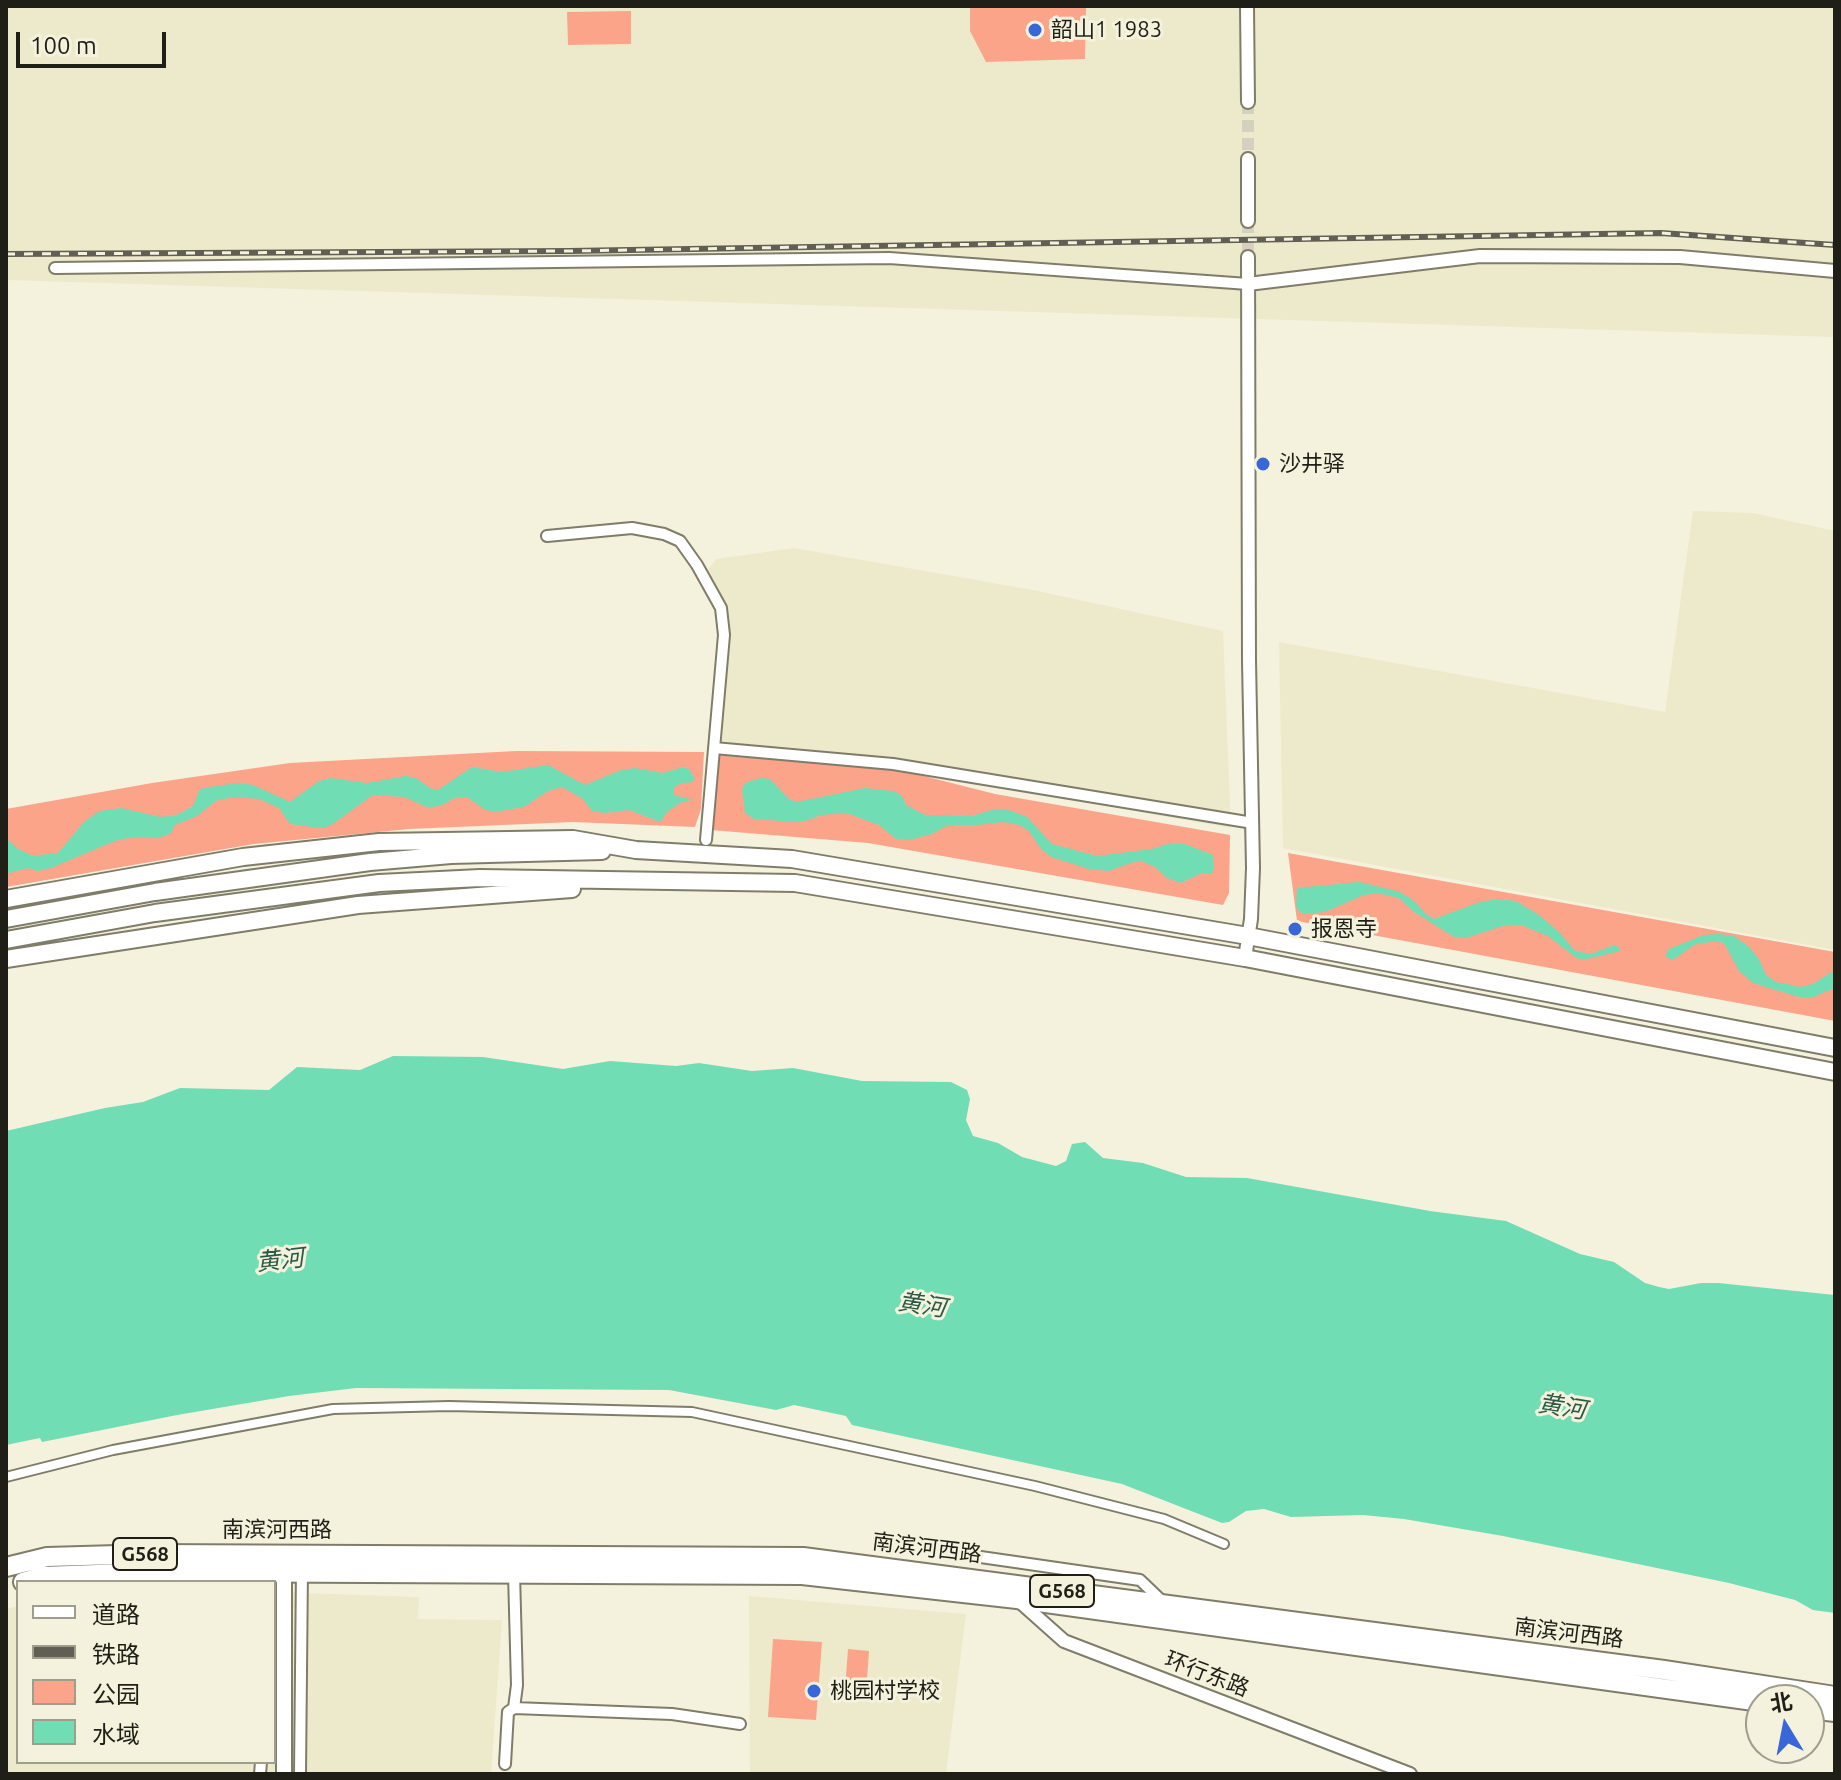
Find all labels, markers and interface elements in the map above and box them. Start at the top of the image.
scale bar [20,16,170,66]
place label: 韶山1 1983 [1051,17,1162,43]
marker: 韶山1 1983 [1026,21,1044,39]
text: 100 m [30,32,97,59]
place label: 沙井驿 [1279,451,1345,477]
marker: 沙井驿 [1254,455,1272,473]
place label: 报恩寺 [1311,916,1377,942]
marker: 报恩寺 [1286,920,1304,938]
water label: 黄河 [255,1243,305,1277]
water label: 黄河 [896,1287,948,1323]
water label: 黄河 [1536,1389,1588,1425]
street label: 南滨河西路 [222,1517,332,1543]
street label: 南滨河西路 [871,1528,983,1568]
road number: G568 [113,1538,177,1570]
road number: G568 [1030,1575,1094,1607]
legend [16,1580,276,1764]
text: 道路 [92,1601,140,1628]
street label: 南滨河西路 [1513,1613,1625,1653]
text: 铁路 [92,1641,140,1668]
street label: 环行东路 [1161,1646,1253,1702]
place label: 桃园村学校 [830,1678,940,1704]
text: 公园 [92,1681,140,1708]
marker: 桃园村学校 [805,1682,823,1700]
north arrow [1745,1684,1825,1764]
text: 北 [1768,1688,1794,1716]
text: 水域 [92,1721,140,1748]

